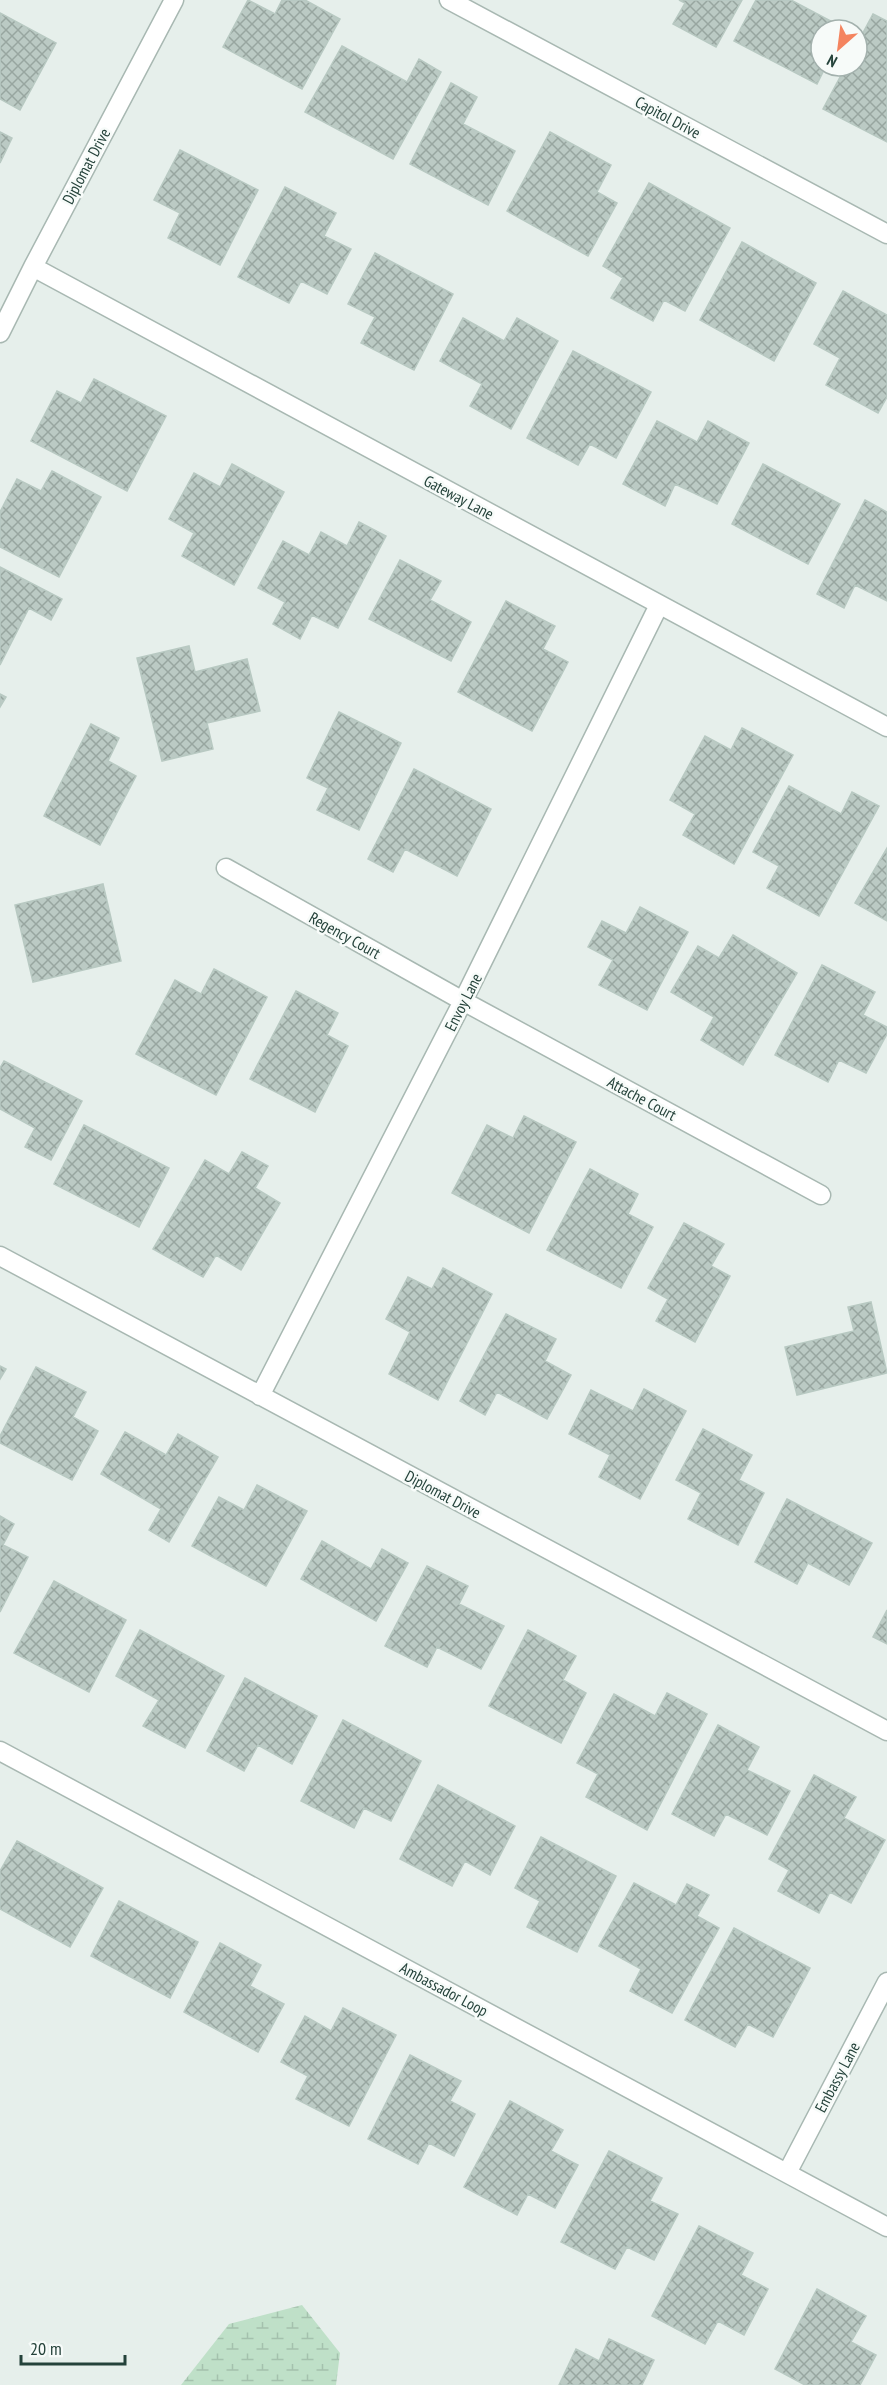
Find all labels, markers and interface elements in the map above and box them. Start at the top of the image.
north arrow [809,18,869,78]
text: N [823,50,840,72]
street label: Capitol Drive [632,91,704,143]
street label: Diplomat Drive [58,125,114,207]
street label: Gateway Lane [421,470,497,524]
street label: Regency Court [306,907,385,963]
street label: Envoy Lane [440,970,486,1034]
street label: Attache Court [604,1072,680,1125]
street label: Diplomat Drive [402,1466,484,1522]
street label: Ambassador Loop [397,1957,491,2021]
street label: Embassy Lane [810,2038,864,2116]
scale bar [21,2328,124,2366]
text: 20 m [30,2337,62,2360]

